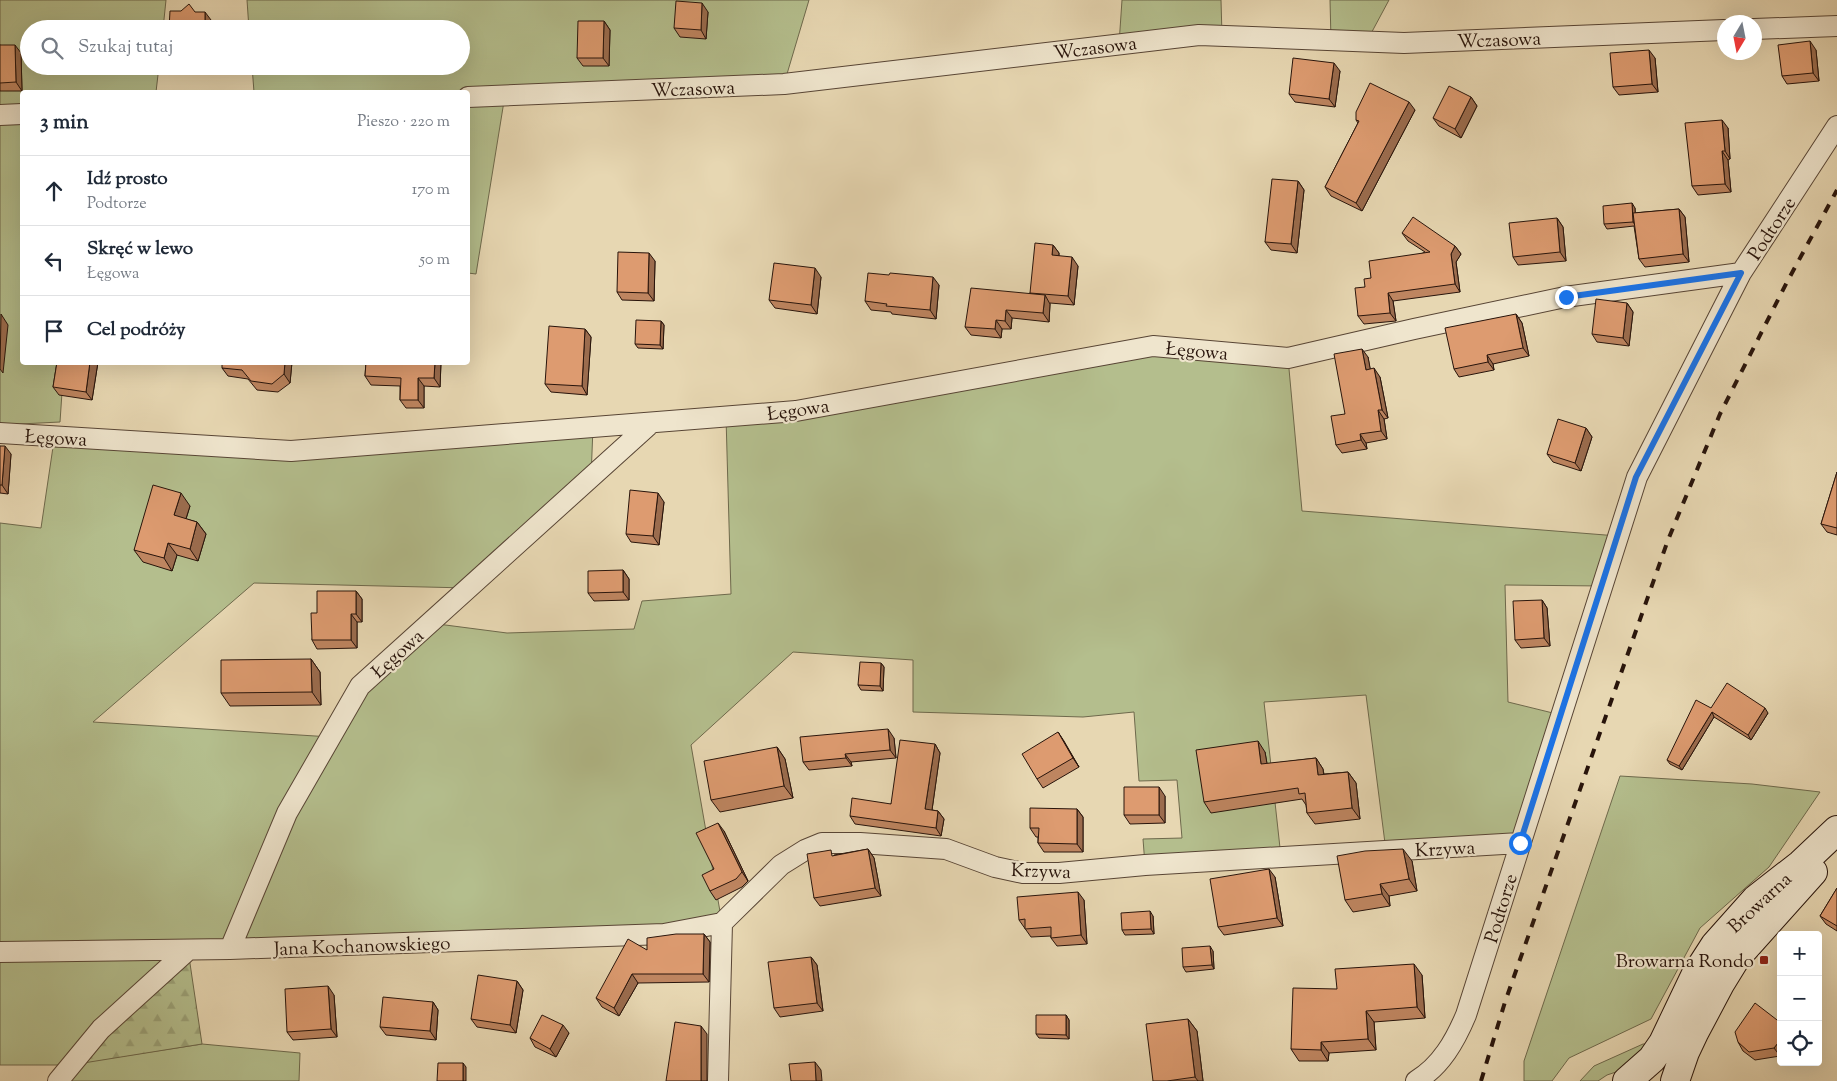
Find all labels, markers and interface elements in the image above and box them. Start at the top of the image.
north arrow [1717,15,1762,60]
search box [20,20,470,75]
street label: Wczasowa [1457,27,1542,56]
street label: Wczasowa [1052,31,1139,68]
icon: search [38,34,66,62]
text: Szukaj tutaj [78,34,173,61]
street label: Wczasowa [651,76,736,105]
text: 3 min [40,108,89,138]
text: Pieszo · 220 m [357,111,450,134]
text: Idź prosto [87,166,168,193]
icon: ahead [40,177,68,205]
text: 170 m [412,179,450,202]
street label: Podtorze [1742,192,1804,266]
text: Podtorze [87,193,147,216]
text: Skręć w lewo [87,236,193,263]
icon: left [40,247,68,275]
text: 50 m [419,249,450,272]
text: Łęgowa [87,263,139,286]
route end [1555,286,1578,309]
icon: arrive [40,317,68,345]
text: Cel podróży [87,317,186,344]
street label: Łęgowa [1165,336,1229,369]
street label: Łęgowa [766,394,831,429]
street label: Łęgowa [24,424,88,455]
street label: Łęgowa [366,624,431,686]
route start [1509,832,1532,855]
street label: Krzywa [1414,835,1476,866]
street label: Krzywa [1010,858,1072,887]
street label: Browarna [1723,867,1799,941]
street label: Podtorze [1479,871,1526,947]
street label: Jana Kochanowskiego [272,931,451,964]
map controls [1777,931,1822,1066]
button: + [1777,931,1822,976]
place label: Browarna Rondo [1616,949,1754,976]
marker: Browarna Rondo [1758,954,1770,966]
button: − [1777,976,1822,1021]
button: locate [1777,1021,1822,1066]

